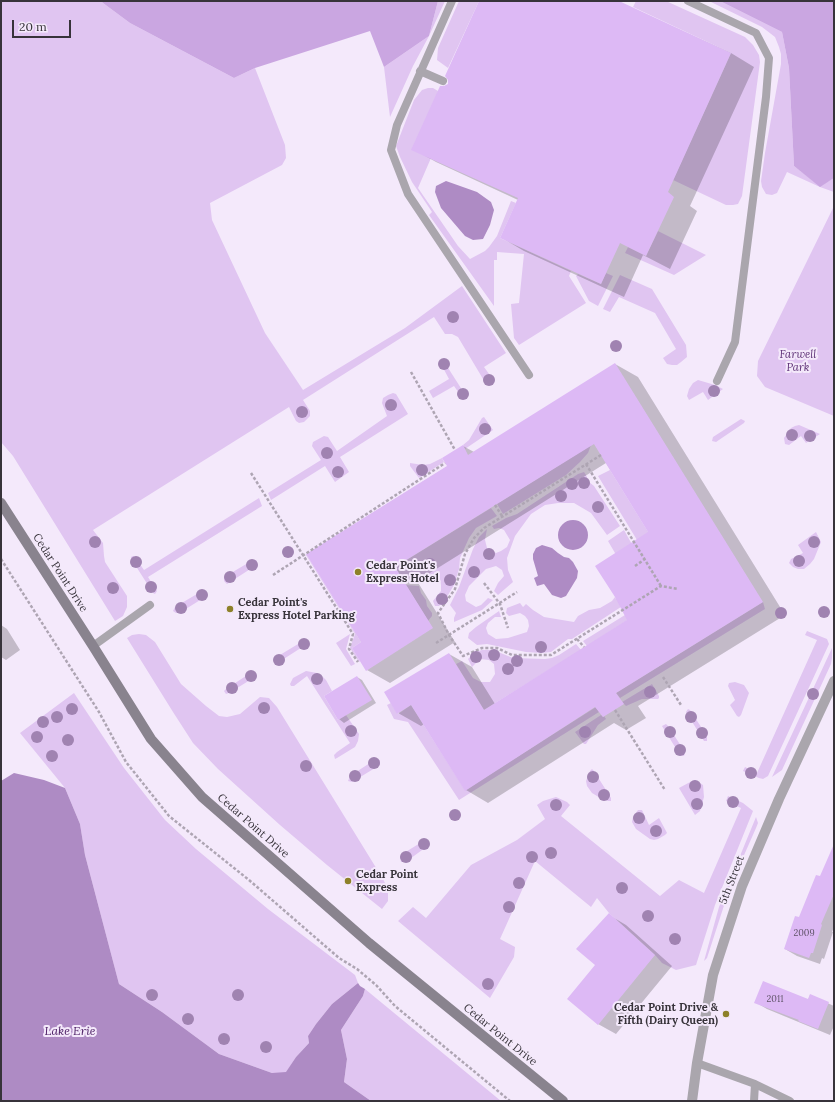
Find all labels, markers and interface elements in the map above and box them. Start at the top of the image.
scale bar [14,12,73,38]
text: 20 m [19,19,47,34]
park label: Farwell Park [780,348,816,374]
street label: Cedar Point Drive [30,531,90,615]
place label: Cedar Point's Express Hotel [366,559,439,585]
marker: Cedar Point's Express Hotel [353,567,363,577]
place label: Cedar Point's Express Hotel Parking [238,596,355,622]
marker: Cedar Point's Express Hotel Parking [225,604,235,614]
street label: Cedar Point Drive [214,791,292,861]
street label: 5th Street [717,854,747,906]
place label: Cedar Point Express [356,868,418,894]
marker: Cedar Point Express [343,876,353,886]
house number: 2009 [793,928,815,938]
house number: 2011 [767,994,783,1004]
street label: Cedar Point Drive [461,1001,539,1069]
place label: Cedar Point Drive & Fifth (Dairy Queen) [614,1001,718,1027]
marker: Cedar Point Drive & Fifth (Dairy Queen) [721,1009,731,1019]
water label: Lake Erie [44,1025,96,1039]

